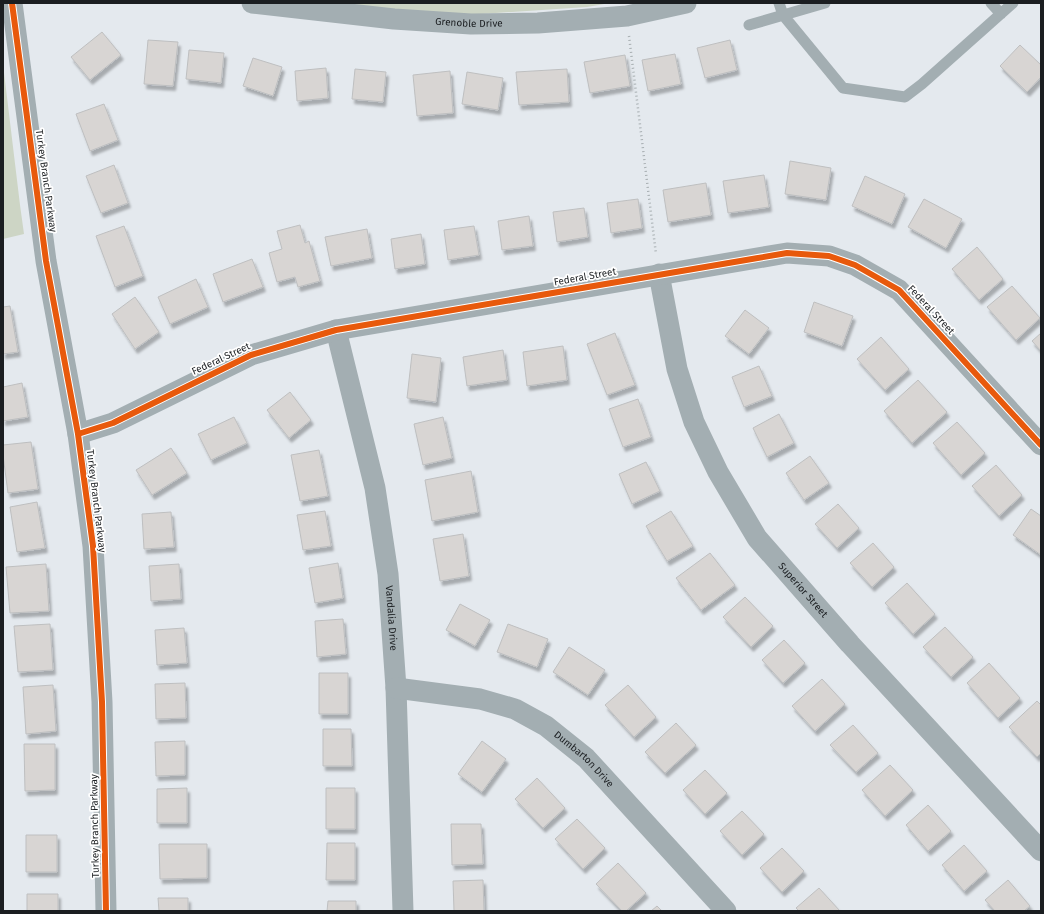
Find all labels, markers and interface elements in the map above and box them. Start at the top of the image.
street label: Grenoble Drive [435,16,503,30]
street label: Turkey Branch Parkway [33,129,59,233]
street label: Federal Street [553,266,617,288]
street label: Federal Street [905,283,957,337]
street label: Federal Street [190,340,252,378]
street label: Turkey Branch Parkway [84,449,108,553]
street label: Superior Street [776,560,830,620]
street label: Vandalia Drive [383,585,399,651]
street label: Dumbarton Drive [551,729,616,790]
street label: Turkey Branch Parkway [88,774,102,878]

